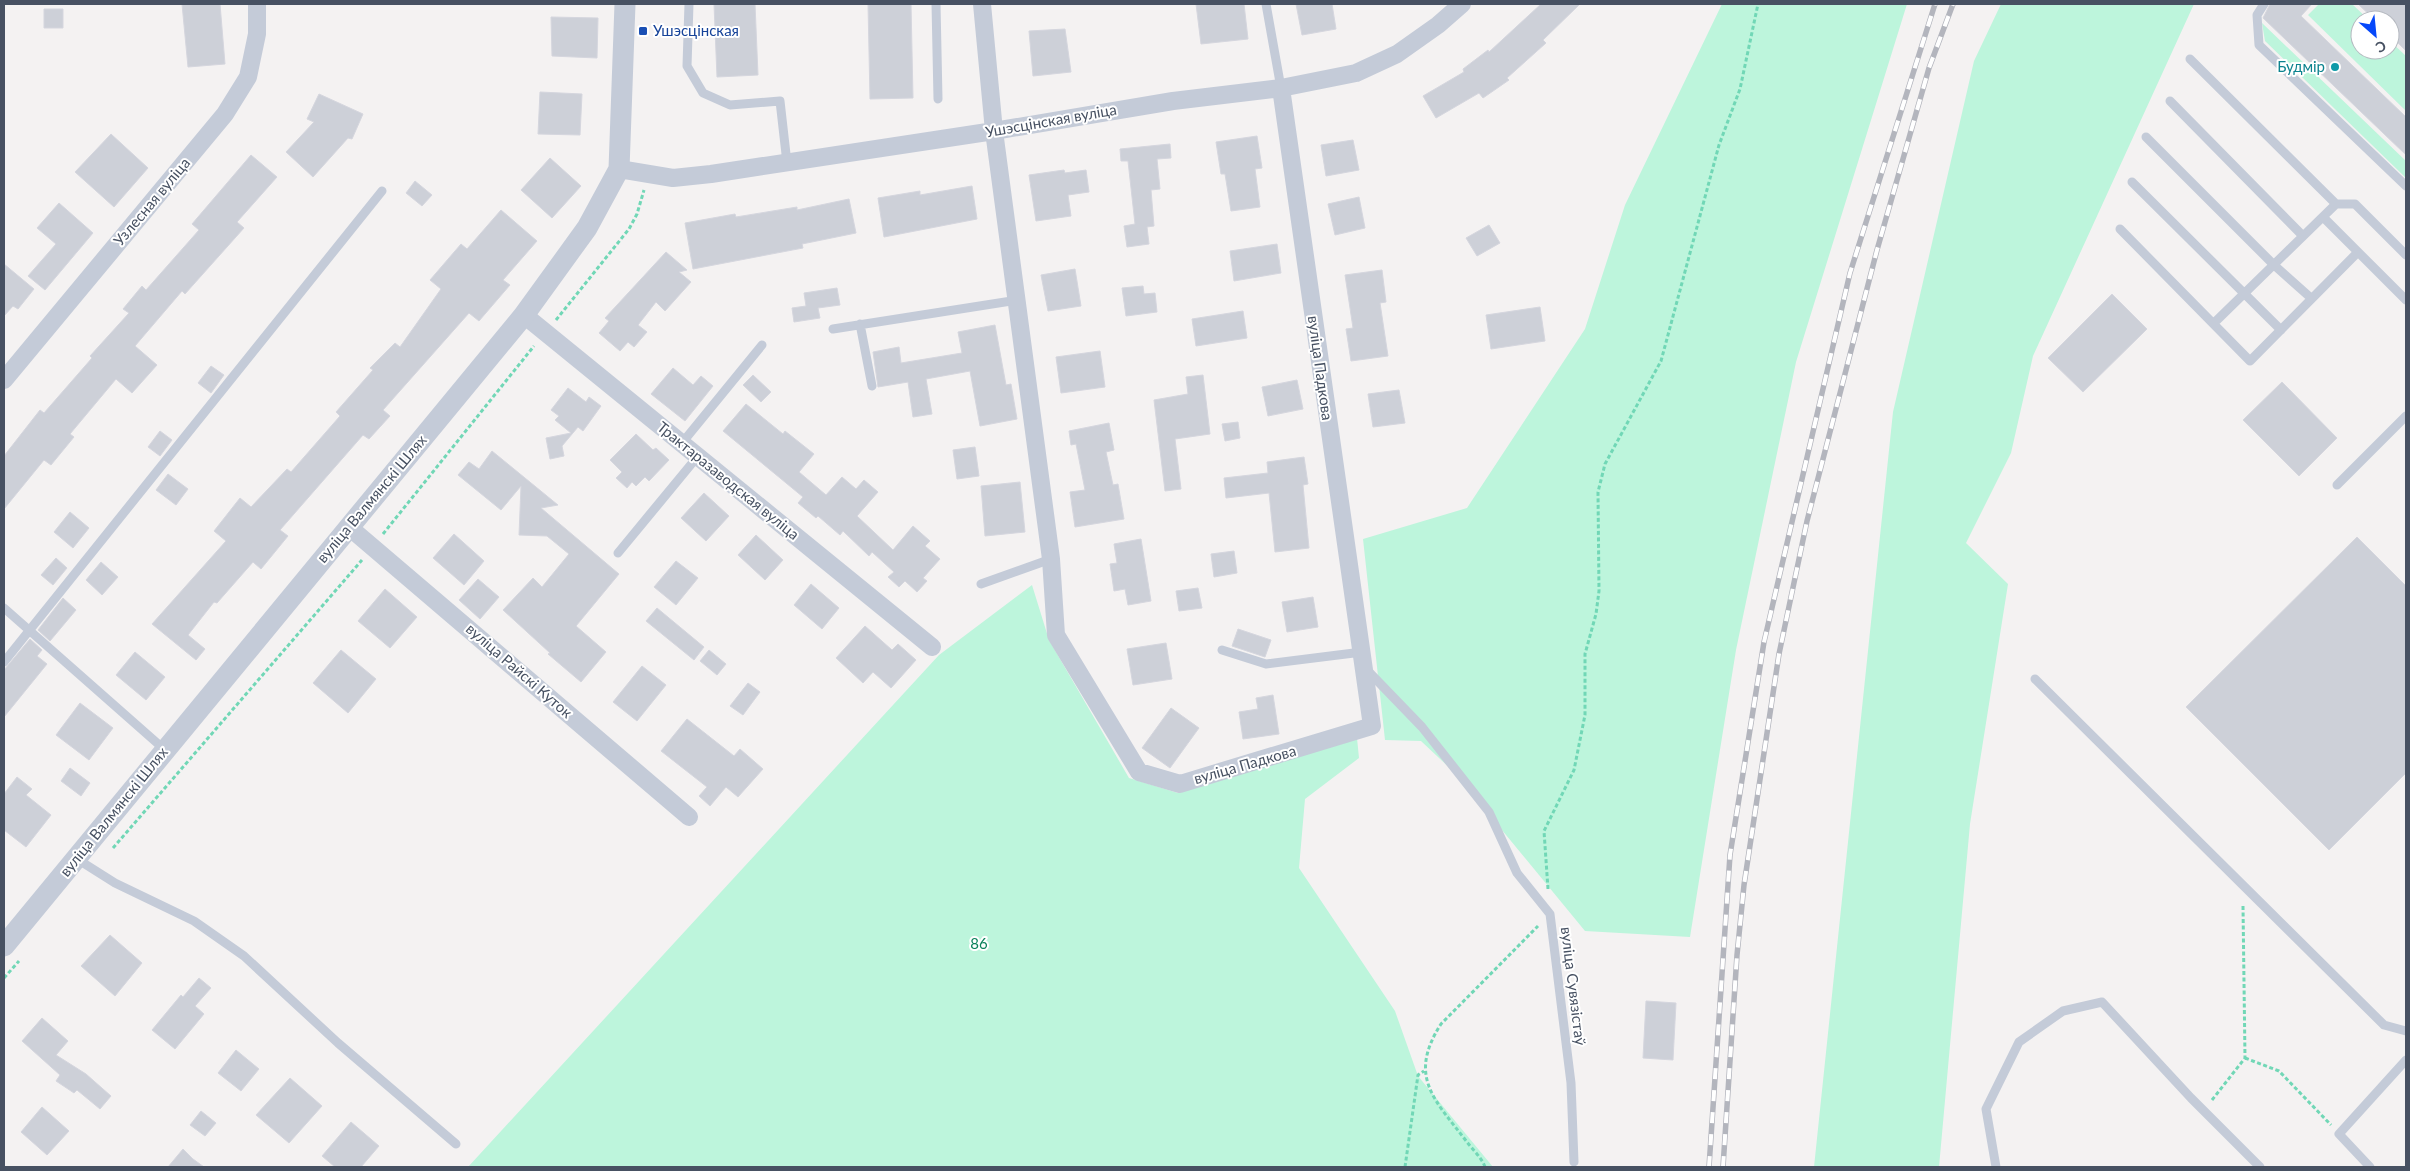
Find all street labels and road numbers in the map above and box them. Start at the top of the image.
street label: Ушэсцінская вуліца [984,100,1118,140]
street label: Узлесная вуліца [109,154,193,249]
street label: вуліца Падкова [1305,314,1337,421]
street label: Трактаразаводская вуліца [654,417,803,543]
street label: вуліца Валмянскі Шлях [313,430,430,566]
street label: вуліца Райскі Куток [463,619,577,721]
street label: вуліца Падкова [1192,741,1298,787]
street label: вуліца Валмянскі Шлях [55,743,171,880]
street label: вуліца Сувязістаў [1558,926,1590,1046]

